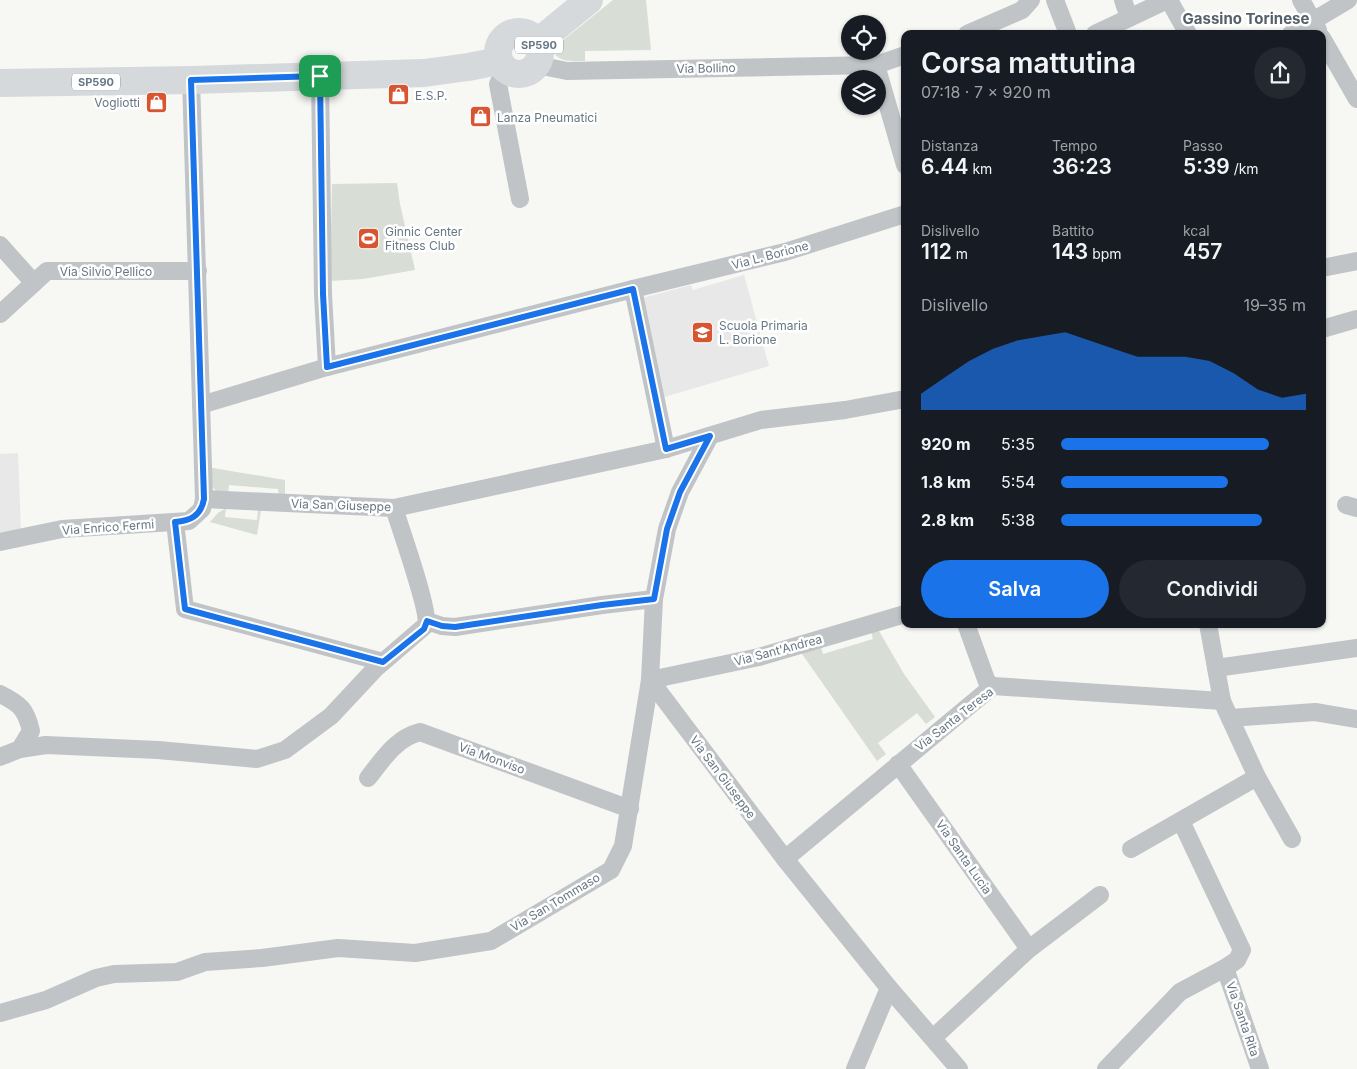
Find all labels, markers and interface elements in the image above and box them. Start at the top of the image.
district label: Gassino Torinese [1183,9,1309,28]
map controls [841,15,886,115]
button: locate [841,15,886,60]
road number: SP590 [515,36,563,54]
text: Corsa mattutina [921,46,1136,80]
button: share [1254,47,1306,99]
pin [299,55,341,97]
street label: Via Bollino [676,60,736,76]
icon: arrive [306,62,334,90]
button: layers [841,70,886,115]
road number: SP590 [72,74,120,90]
text: 07:18 · 7 × 920 m [921,82,1051,102]
shop icon: E.S.P. [387,83,411,107]
place label: E.S.P. [415,88,448,103]
shop icon: Vogliotti [144,90,168,114]
place label: Vogliotti [94,95,140,110]
shop icon: Lanza Pneumatici [469,105,493,129]
place label: Lanza Pneumatici [497,110,597,125]
text: Distanza [921,137,978,154]
text: Tempo [1052,137,1097,154]
text: Passo [1183,137,1223,154]
text: 6.44 [921,154,968,179]
text: 36:23 [1052,154,1112,179]
text: 5:39 [1183,154,1230,179]
text: km [968,160,992,177]
text: /km [1230,160,1259,177]
text: Dislivello [921,222,980,239]
text: Battito [1052,222,1094,239]
text: kcal [1183,222,1210,239]
place label: Ginnic Center Fitness Club [385,224,463,253]
sports icon: Ginnic Center Fitness Club [357,226,381,250]
street label: Via L. Borione [730,238,810,272]
text: 112 [921,239,952,264]
text: 143 [1052,239,1088,264]
text: 457 [1183,239,1222,264]
text: m [952,245,968,262]
text: bpm [1088,245,1122,262]
street label: Via Silvio Pellico [60,264,152,279]
text: Dislivello [921,295,988,315]
text: 19–35 m [1243,295,1306,315]
place label: Scuola Primaria L. Borione [719,318,808,347]
school or university icon: Scuola Primaria L. Borione [691,320,715,344]
text: 920 m [921,434,971,454]
text: 5:35 [1001,434,1035,454]
text: 1.8 km [921,472,971,492]
text: 5:54 [1001,472,1035,492]
street label: Via San Giuseppe [291,496,391,514]
text: 2.8 km [921,510,974,530]
text: 5:38 [1001,510,1035,530]
street label: Via Enrico Fermi [61,516,155,538]
button: Salva [921,560,1109,618]
button: Condividi [1119,560,1306,618]
street label: Via Sant'Andrea [732,631,824,669]
street label: Via Santa Teresa [912,684,996,754]
street label: Via San Giuseppe [687,732,759,822]
street label: Via Monviso [457,739,527,777]
street label: Via Santa Lucia [933,817,995,897]
street label: Via San Tommaso [508,869,602,935]
street label: Via Santa Rita [1223,980,1263,1058]

